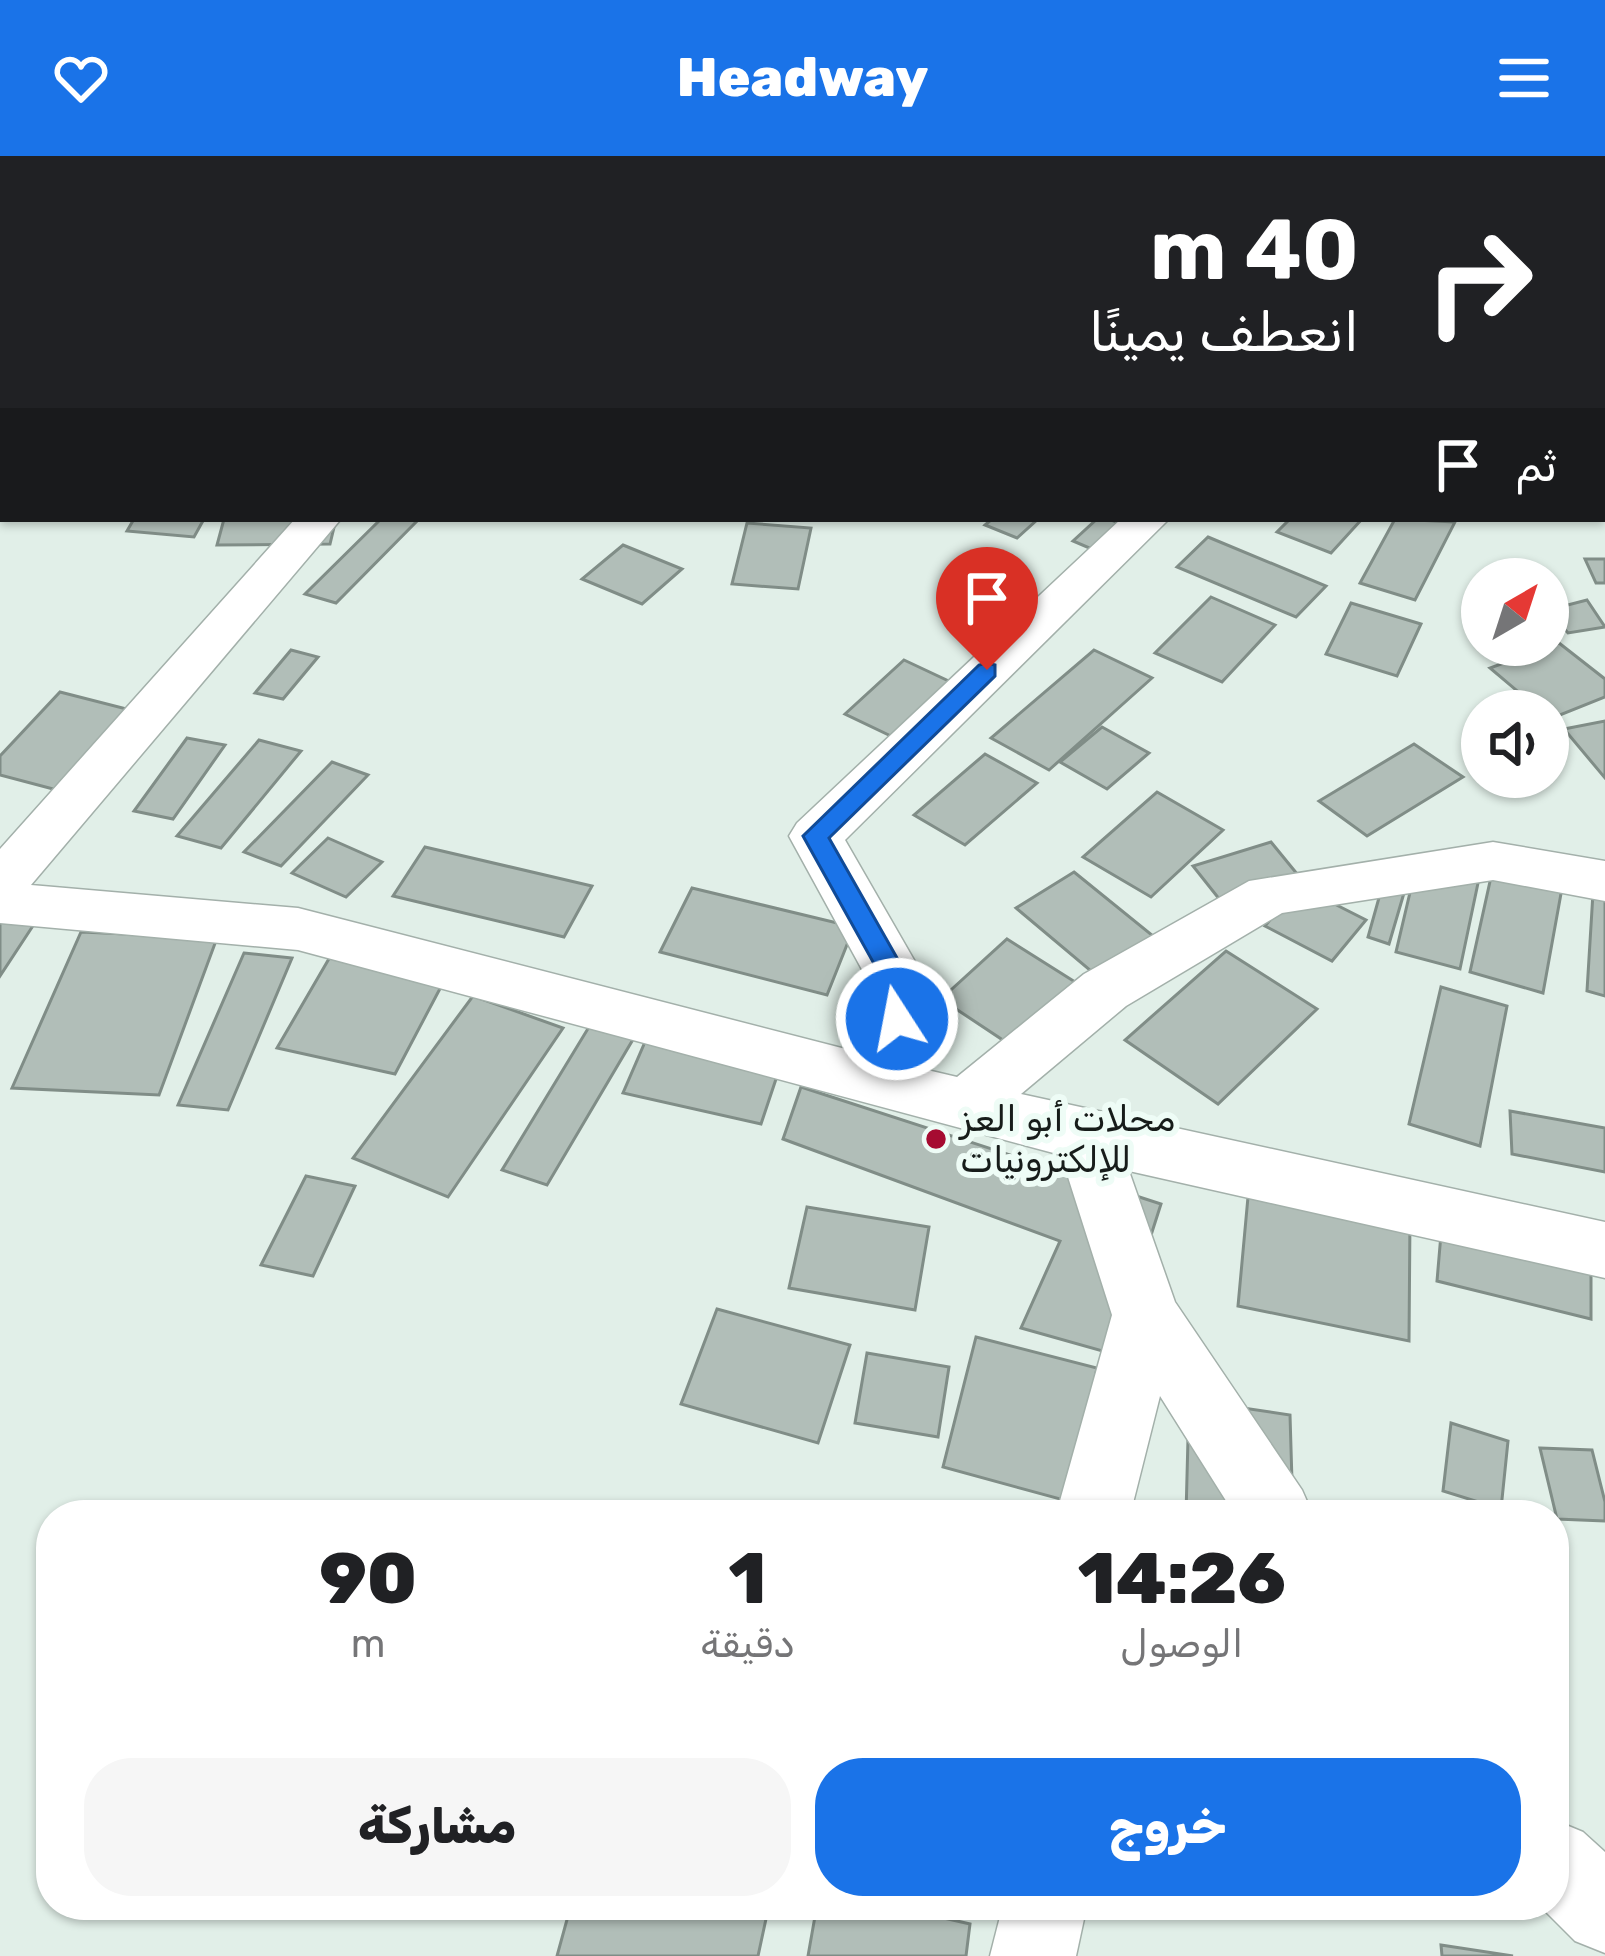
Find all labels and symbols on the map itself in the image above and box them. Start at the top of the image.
pin [936,547,1038,670]
north arrow [1461,558,1569,666]
position arrow [834,956,960,1082]
place label: محلات أبو العز للإلكترونيات [958,1097,1175,1181]
marker: محلات أبو العز للإلكترونيات [923,1126,949,1152]

